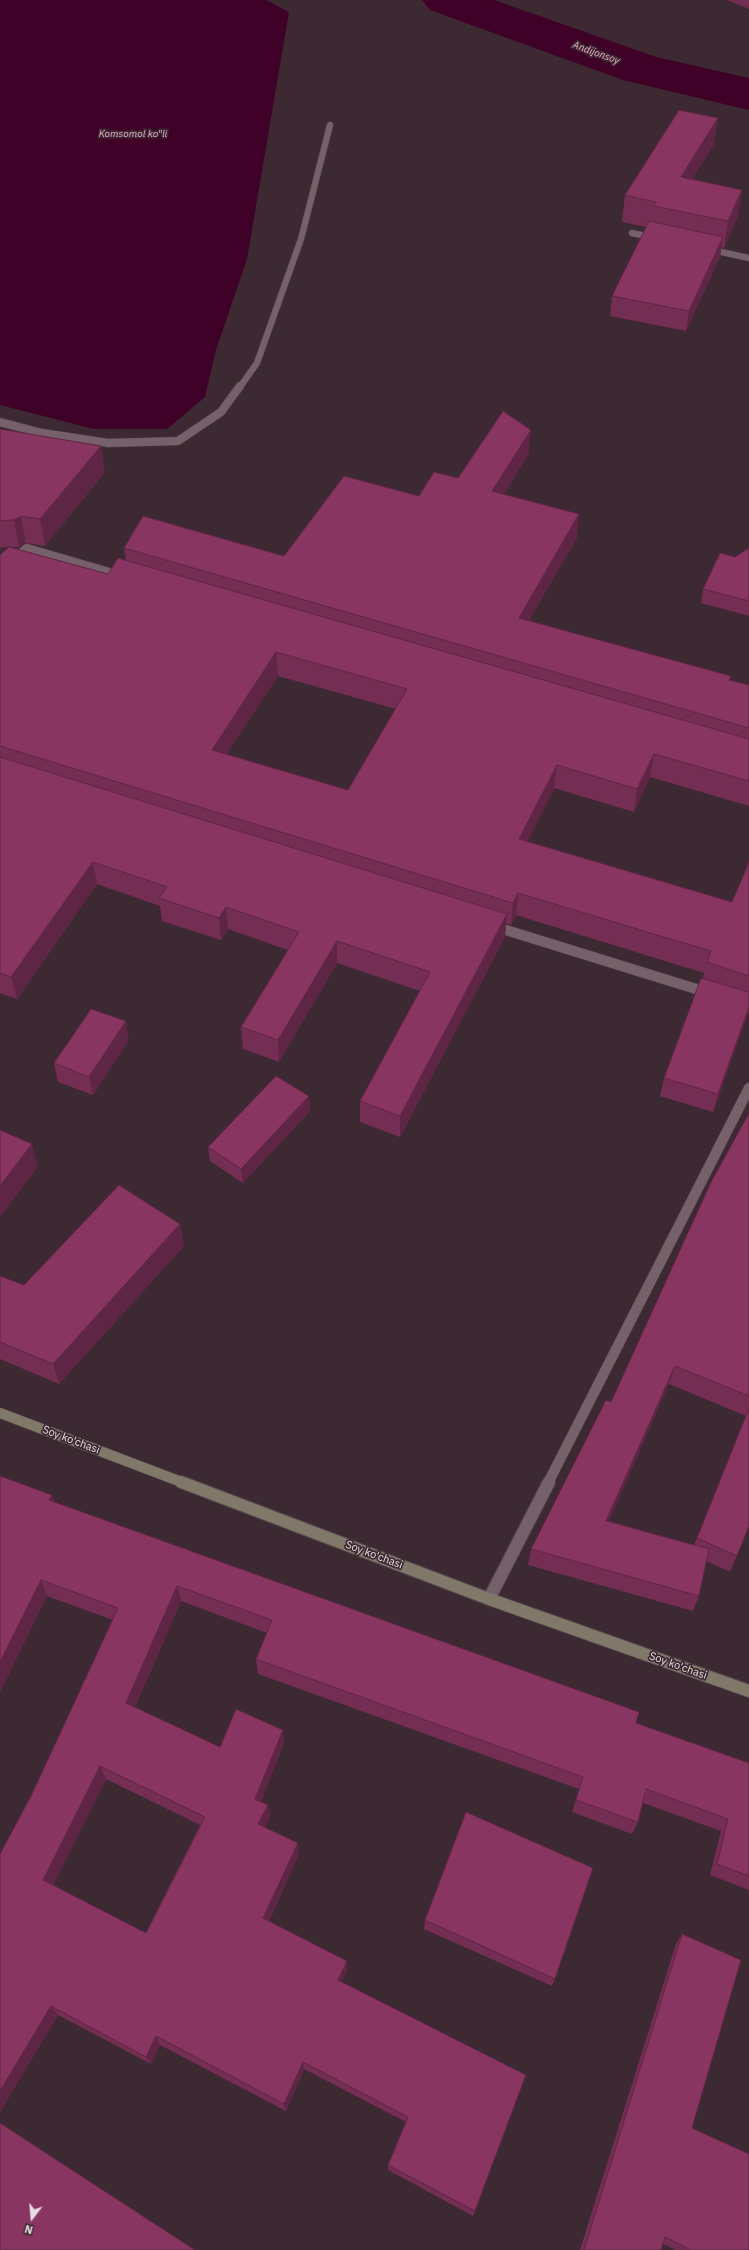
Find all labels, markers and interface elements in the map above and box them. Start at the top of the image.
water label: Andijonsoy [571,39,621,67]
water label: Komsomol ko"li [99,128,167,140]
street label: Soy ko'chasi [40,1423,102,1457]
street label: Soy ko'chasi [343,1538,405,1572]
street label: Soy ko'chasi [647,1649,709,1683]
north arrow [12,2198,52,2238]
text: N [23,2222,34,2237]

